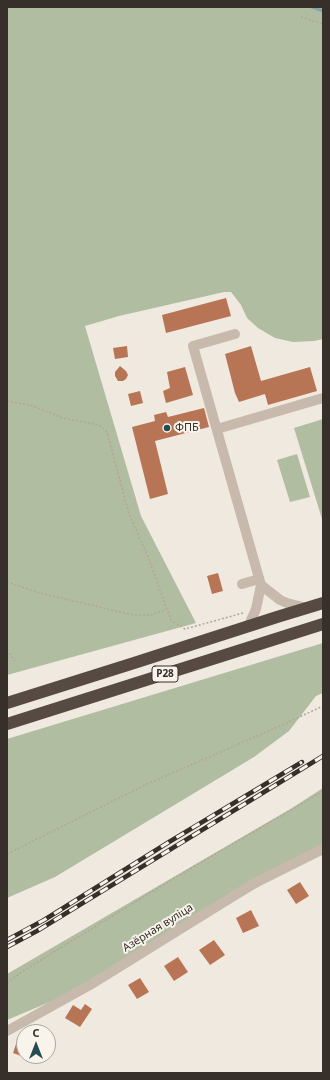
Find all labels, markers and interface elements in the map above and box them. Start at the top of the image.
place label: ФПБ [175,421,199,435]
marker: ФПБ [162,423,172,433]
road number: Р28 [152,666,178,682]
street label: Азёрная вуліца [120,901,196,955]
north arrow [16,1024,56,1064]
text: С [32,1025,40,1040]

